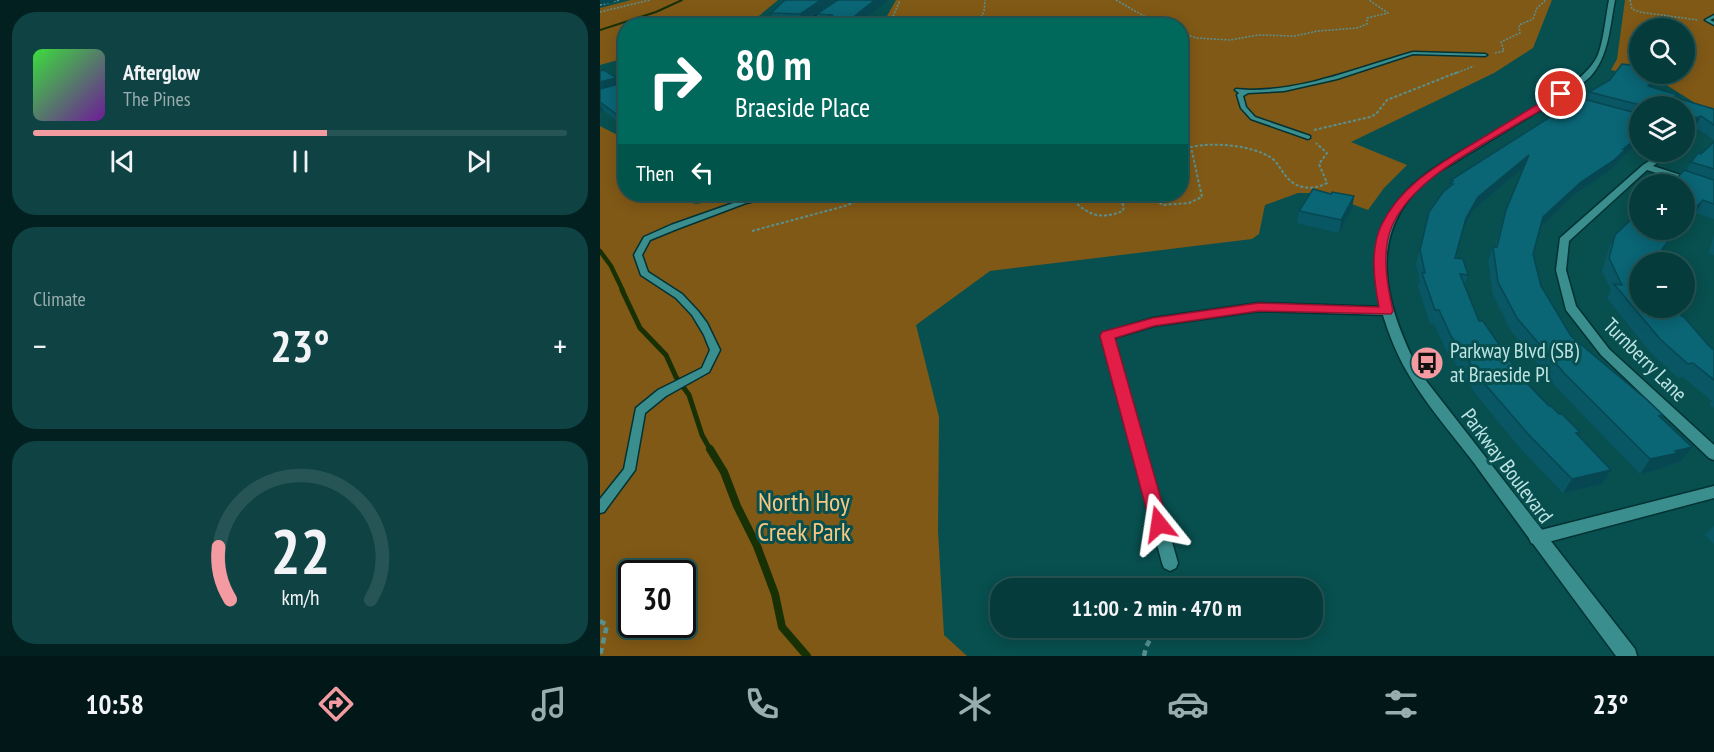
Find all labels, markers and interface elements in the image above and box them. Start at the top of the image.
map controls [1629,18,1695,318]
button: search [1629,18,1695,84]
text: 80 m [735,37,812,92]
icon: right [636,42,714,120]
text: Afterglow [123,58,200,86]
pin [1535,68,1586,119]
icon: arrive [1544,77,1577,110]
text: The Pines [123,86,190,112]
text: Braeside Place [735,90,870,124]
button: layers [1629,96,1695,162]
icon: previous [106,145,139,178]
icon: pause [284,145,317,178]
icon: next [462,145,495,178]
icon: left [686,156,719,189]
text: Then [636,159,674,187]
button: + [1629,174,1695,240]
button: − [1629,252,1695,318]
text: Climate [33,286,86,312]
street label: Turnberry Lane [1598,312,1693,407]
text: 23° [270,316,330,374]
text: − [33,324,47,367]
text: + [553,324,567,367]
place label: Parkway Blvd (SB) at Braeside Pl [1450,337,1579,388]
bus stop icon: Parkway Blvd (SB) at Braeside Pl [1409,345,1445,381]
street label: Parkway Boulevard [1456,403,1559,528]
park label: North Hoy Creek Park [757,485,851,548]
position arrow [1127,492,1191,556]
text: 22 [270,510,330,591]
speed limit sign: 30 [618,560,696,638]
text: km/h [281,583,319,611]
text: 11:00 · 2 min · 470 m [1071,594,1242,622]
icon: directions [315,683,357,725]
icon: music [528,683,570,725]
icon: phone [741,683,783,725]
icon: climate [954,683,996,725]
icon: car [1167,683,1209,725]
icon: filters [1380,683,1422,725]
text: 10:58 [85,687,144,721]
text: 23° [1593,687,1628,721]

